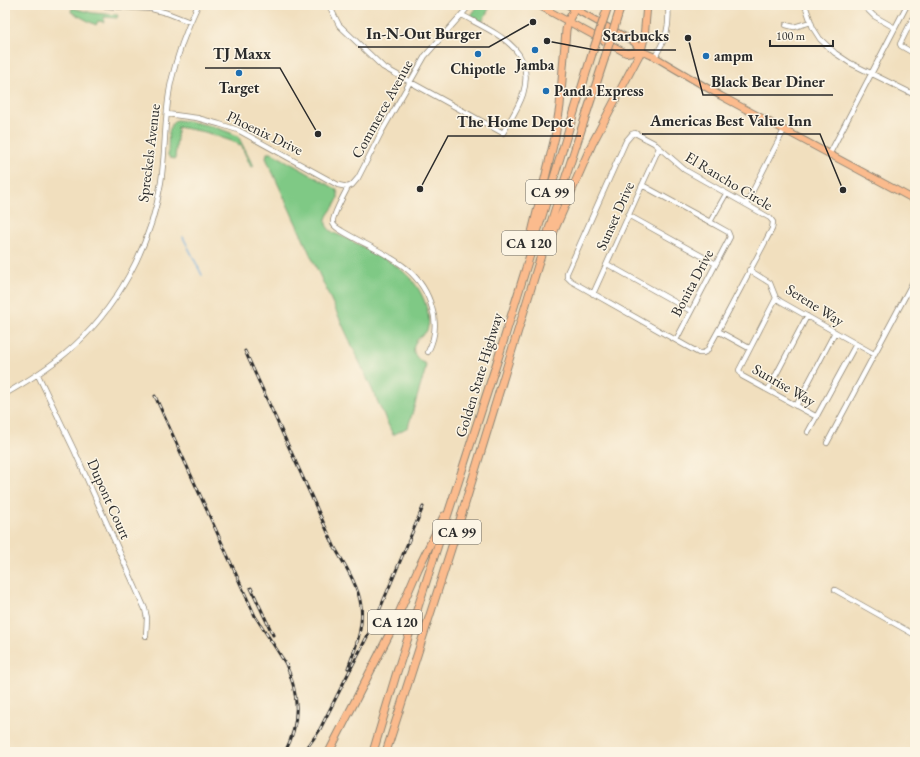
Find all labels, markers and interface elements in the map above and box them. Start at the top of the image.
callout: In-N-Out Burger [358,19,489,47]
callout: Starbucks [595,22,676,50]
scale bar [770,22,833,48]
text: In-N-Out Burger [366,23,482,44]
text: Starbucks [603,25,669,46]
text: 100 m [776,28,806,44]
callout: TJ Maxx [205,40,280,68]
text: TJ Maxx [213,43,271,64]
marker: Jamba [530,45,540,55]
place label: ampm [714,46,753,65]
marker: Chipotle [473,49,483,59]
marker: ampm [701,51,711,61]
place label: Jamba [514,55,555,74]
street label: Commerce Avenue [347,56,417,161]
place label: Chipotle [450,59,506,78]
callout: Black Bear Diner [703,67,833,95]
marker: Target [234,68,244,78]
text: Black Bear Diner [711,71,825,92]
place label: Target [219,78,260,97]
place label: Panda Express [554,81,644,100]
marker: Panda Express [541,86,551,96]
street label: Spreckels Avenue [133,103,164,203]
street label: Phoenix Drive [224,106,307,159]
callout: Americas Best Value Inn [642,106,820,134]
callout: The Home Depot [448,108,581,136]
text: Americas Best Value Inn [649,110,812,131]
text: The Home Depot [457,111,573,132]
street label: El Rancho Circle [682,147,777,214]
street label: Sunset Drive [591,178,638,253]
road number: CA 99 [526,180,574,204]
road number: CA 120 [502,231,556,255]
street label: Bonita Drive [666,246,717,320]
street label: Serene Way [783,279,848,330]
street label: Golden State Highway [451,310,507,440]
street label: Sunrise Way [749,359,820,410]
street label: Dupont Court [83,456,136,542]
road number: CA 99 [433,520,481,544]
road number: CA 120 [368,610,422,634]

